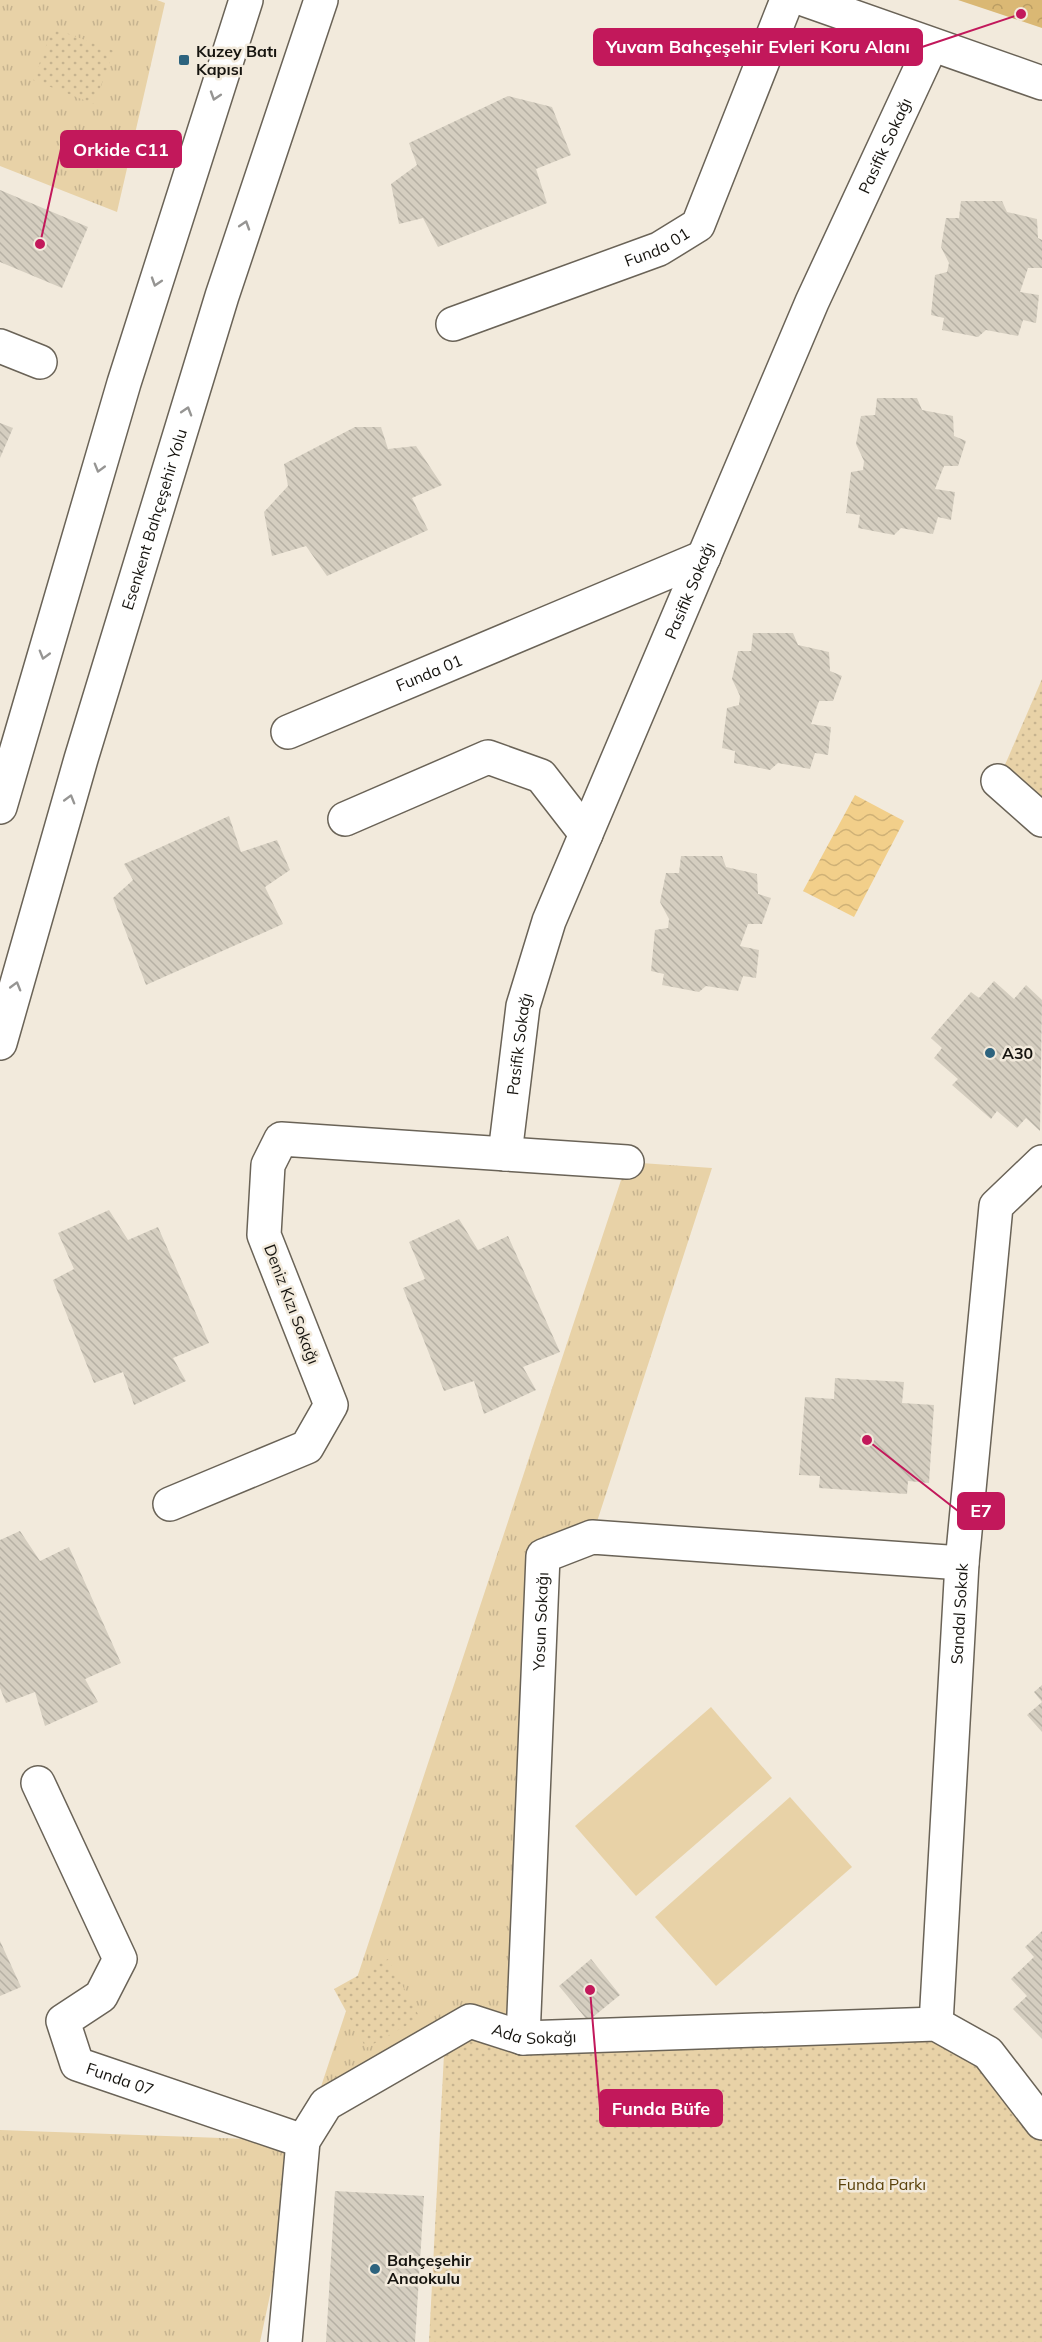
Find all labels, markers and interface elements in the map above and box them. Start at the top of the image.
callout: Yuvam Bahçeşehir Evleri Koru Alanı [594,29,922,65]
text: Yuvam Bahçeşehir Evleri Koru Alanı [605,35,910,58]
place label: Kuzey Batı Kapısı [196,41,277,79]
marker: Kuzey Batı Kapısı [177,53,191,67]
one-way arrow [210,90,222,101]
street label: Pasifik Sokağı [854,95,916,197]
callout: Orkide C11 [61,131,181,167]
text: Orkide C11 [73,138,169,161]
one-way arrow [238,220,251,231]
street label: Funda 01 [622,223,693,271]
one-way arrow [151,276,163,287]
one-way arrow [180,406,192,417]
street label: Esenkent Bahçeşehir Yolu [117,426,191,612]
one-way arrow [94,462,106,473]
street label: Pasifik Sokağı [660,539,719,642]
one-way arrow [39,649,51,660]
street label: Funda 01 [393,650,465,695]
one-way arrow [63,794,75,805]
one-way arrow [9,981,21,992]
street label: Pasifik Sokağı [502,990,537,1096]
place label: A30 [1002,1043,1033,1063]
marker: A30 [983,1046,997,1060]
street label: Deniz Kızı Sokağı [260,1241,324,1367]
callout: E7 [958,1493,1004,1529]
text: E7 [970,1499,992,1522]
street label: Sandal Sokak [946,1562,972,1665]
street label: Yosun Sokağı [528,1572,552,1672]
street label: Ada Sokağı [490,2019,577,2048]
street label: Funda 07 [84,2058,156,2099]
callout: Funda Büfe [600,2090,722,2126]
text: Funda Büfe [612,2097,710,2120]
park label: Funda Parkı [838,2174,926,2194]
place label: Bahçeşehir Anaokulu [387,2250,472,2288]
marker: Bahçeşehir Anaokulu [368,2262,382,2276]

